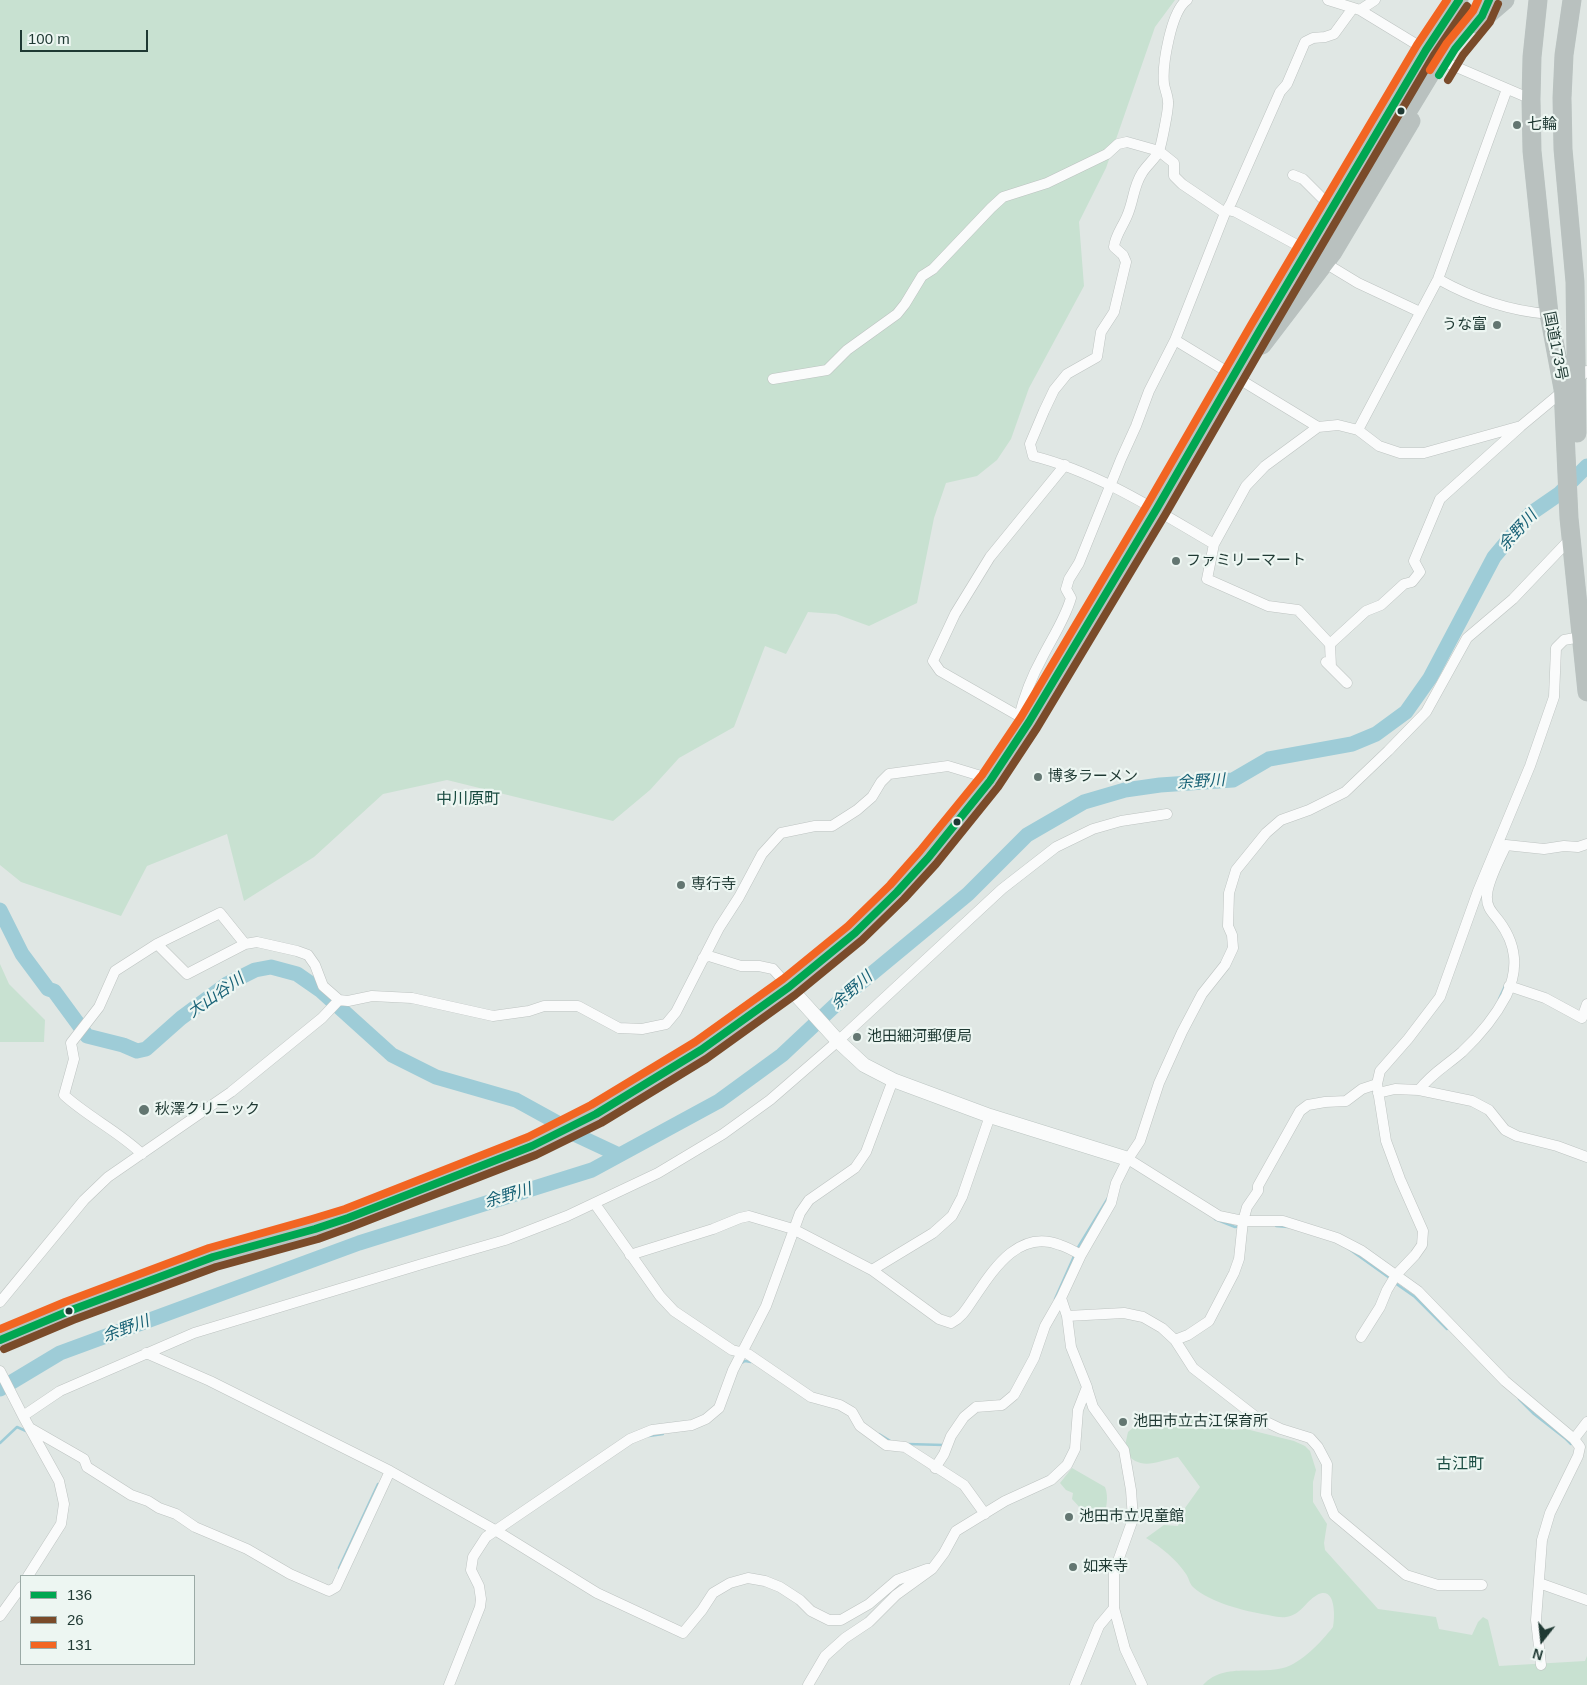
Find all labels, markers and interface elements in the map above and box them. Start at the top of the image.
scale bar [22,20,150,52]
text: 100 m [28,30,70,47]
unlabelled marker [1396,106,1406,116]
place label: 七輪 [1527,116,1557,134]
marker: 七輪 [1511,119,1523,131]
street label: 国道173号 [1539,310,1571,382]
place label: うな富 [1442,316,1487,334]
marker: うな富 [1491,319,1503,331]
water label: 余野川 [1495,507,1541,555]
place label: ファミリーマート [1186,552,1306,570]
marker: ファミリーマート [1170,555,1182,567]
place label: 博多ラーメン [1048,768,1138,786]
marker: 博多ラーメン [1032,771,1044,783]
water label: 余野川 [1176,771,1226,793]
district label: 中川原町 [436,790,500,810]
unlabelled marker [952,817,962,827]
place label: 専行寺 [691,876,736,894]
marker: 専行寺 [675,879,687,891]
water label: 余野川 [828,968,876,1014]
water label: 大山谷川 [184,970,248,1022]
place label: 池田細河郵便局 [867,1028,972,1046]
marker: 池田細河郵便局 [851,1031,863,1043]
place label: 秋澤クリニック [155,1101,260,1119]
marker: 秋澤クリニック [137,1103,151,1117]
water label: 余野川 [482,1180,534,1212]
unlabelled marker [64,1306,74,1316]
water label: 余野川 [100,1312,152,1346]
place label: 池田市立古江保育所 [1133,1413,1268,1431]
marker: 池田市立古江保育所 [1117,1416,1129,1428]
district label: 古江町 [1436,1455,1484,1475]
place label: 池田市立児童館 [1079,1508,1184,1526]
marker: 池田市立児童館 [1063,1511,1075,1523]
place label: 如来寺 [1083,1558,1128,1576]
marker: 如来寺 [1067,1561,1079,1573]
legend [20,1575,195,1665]
text: 136 [67,1586,92,1603]
text: 26 [67,1611,84,1628]
north arrow [1517,1615,1567,1665]
text: 131 [67,1636,92,1653]
text: N [1531,1645,1545,1664]

